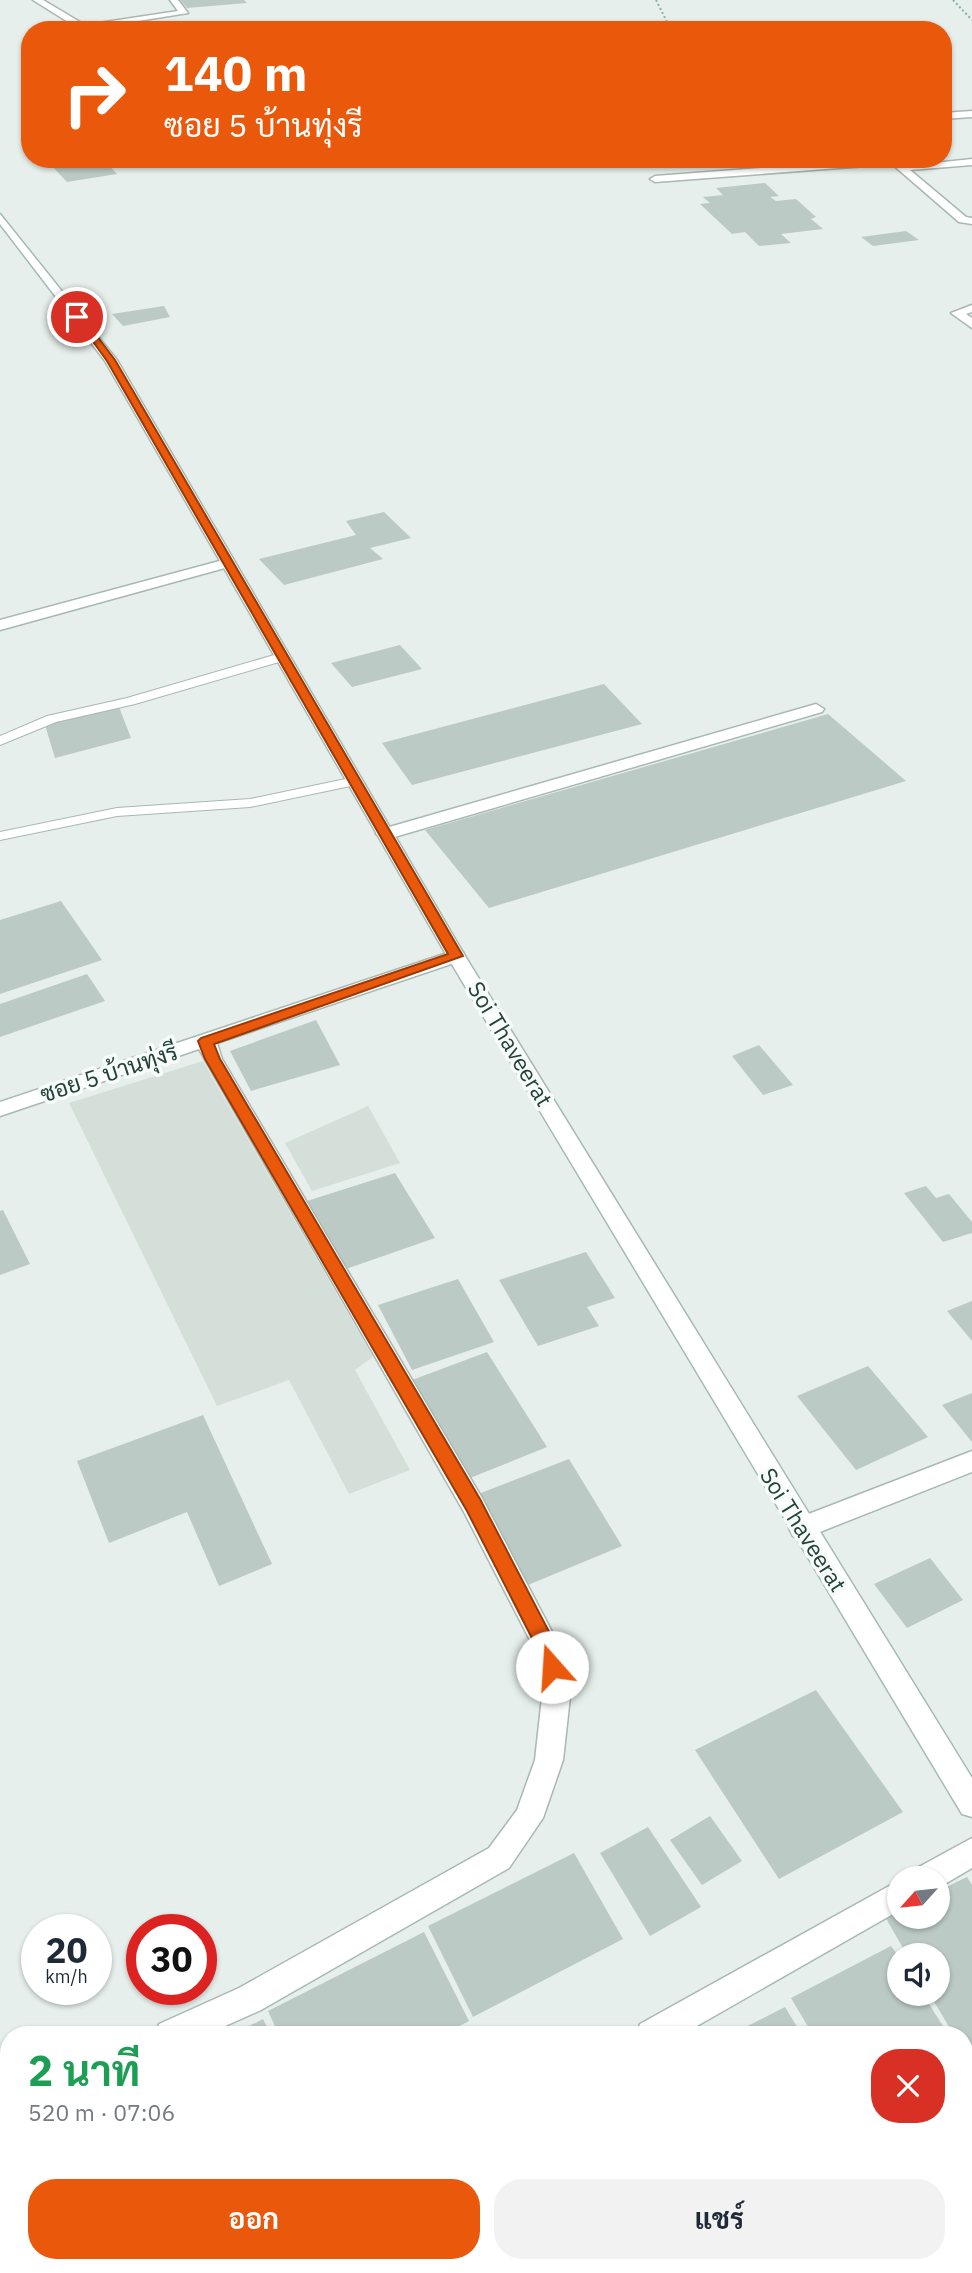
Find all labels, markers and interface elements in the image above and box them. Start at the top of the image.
text: 140 m [164,41,308,104]
icon: right [49,49,140,140]
text: ซอย 5 บ้านทุ่งรี [164,104,363,146]
pin [47,287,107,347]
icon: arrive [58,298,96,336]
street label: Soi Thaveerat [462,975,560,1112]
street label: ซอย 5 บ้านทุ่งรี [36,1036,182,1110]
street label: Soi Thaveerat [754,1462,854,1597]
position arrow [515,1630,589,1704]
north arrow [887,1866,950,1928]
map controls [887,1866,950,2006]
speed limit sign: 30 [126,1914,217,2005]
text: 20 [45,1927,88,1973]
button: sound [887,1943,950,2006]
text: km/h [45,1965,88,1988]
text: 2 นาที [28,2043,140,2098]
button: close [871,2049,945,2123]
text: 520 m · 07:06 [28,2097,175,2127]
button: ออก [28,2179,480,2259]
button: แชร์ [494,2179,945,2259]

